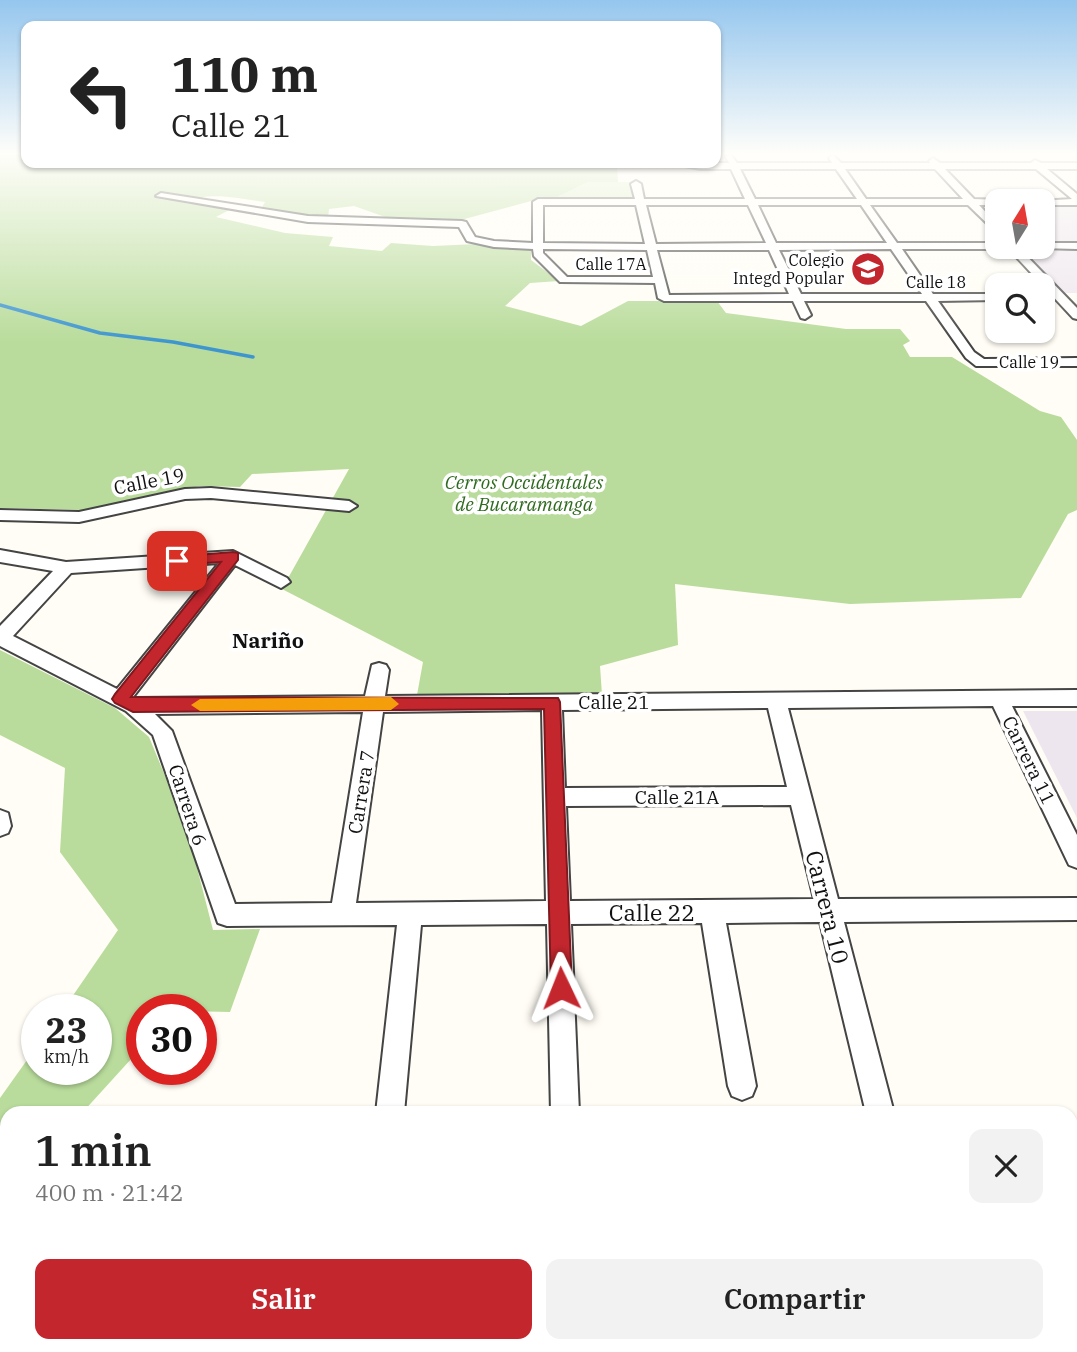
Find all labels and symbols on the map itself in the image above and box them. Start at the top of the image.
north arrow [985,189,1055,259]
place label: Colegio Integd Popular [733,250,844,288]
school or university icon: Colegio Integd Popular [849,250,887,288]
street label: Calle 17A [575,254,647,274]
street label: Calle 18 [906,272,966,292]
street label: Calle 19 [999,352,1059,372]
street label: Calle 19 [112,462,186,500]
park label: Cerros Occidentales de Bucaramanga [445,470,603,516]
pin [147,531,207,591]
district label: Nariño [232,626,304,654]
street label: Calle 21 [578,690,650,714]
street label: Carrera 11 [997,712,1061,808]
street label: Carrera 7 [343,749,379,835]
street label: Carrera 6 [164,761,212,849]
street label: Calle 21A [635,785,719,809]
street label: Carrera 10 [799,847,857,967]
street label: Calle 22 [609,897,695,927]
position arrow [524,951,598,1025]
speed limit sign: 30 [126,994,217,1085]

